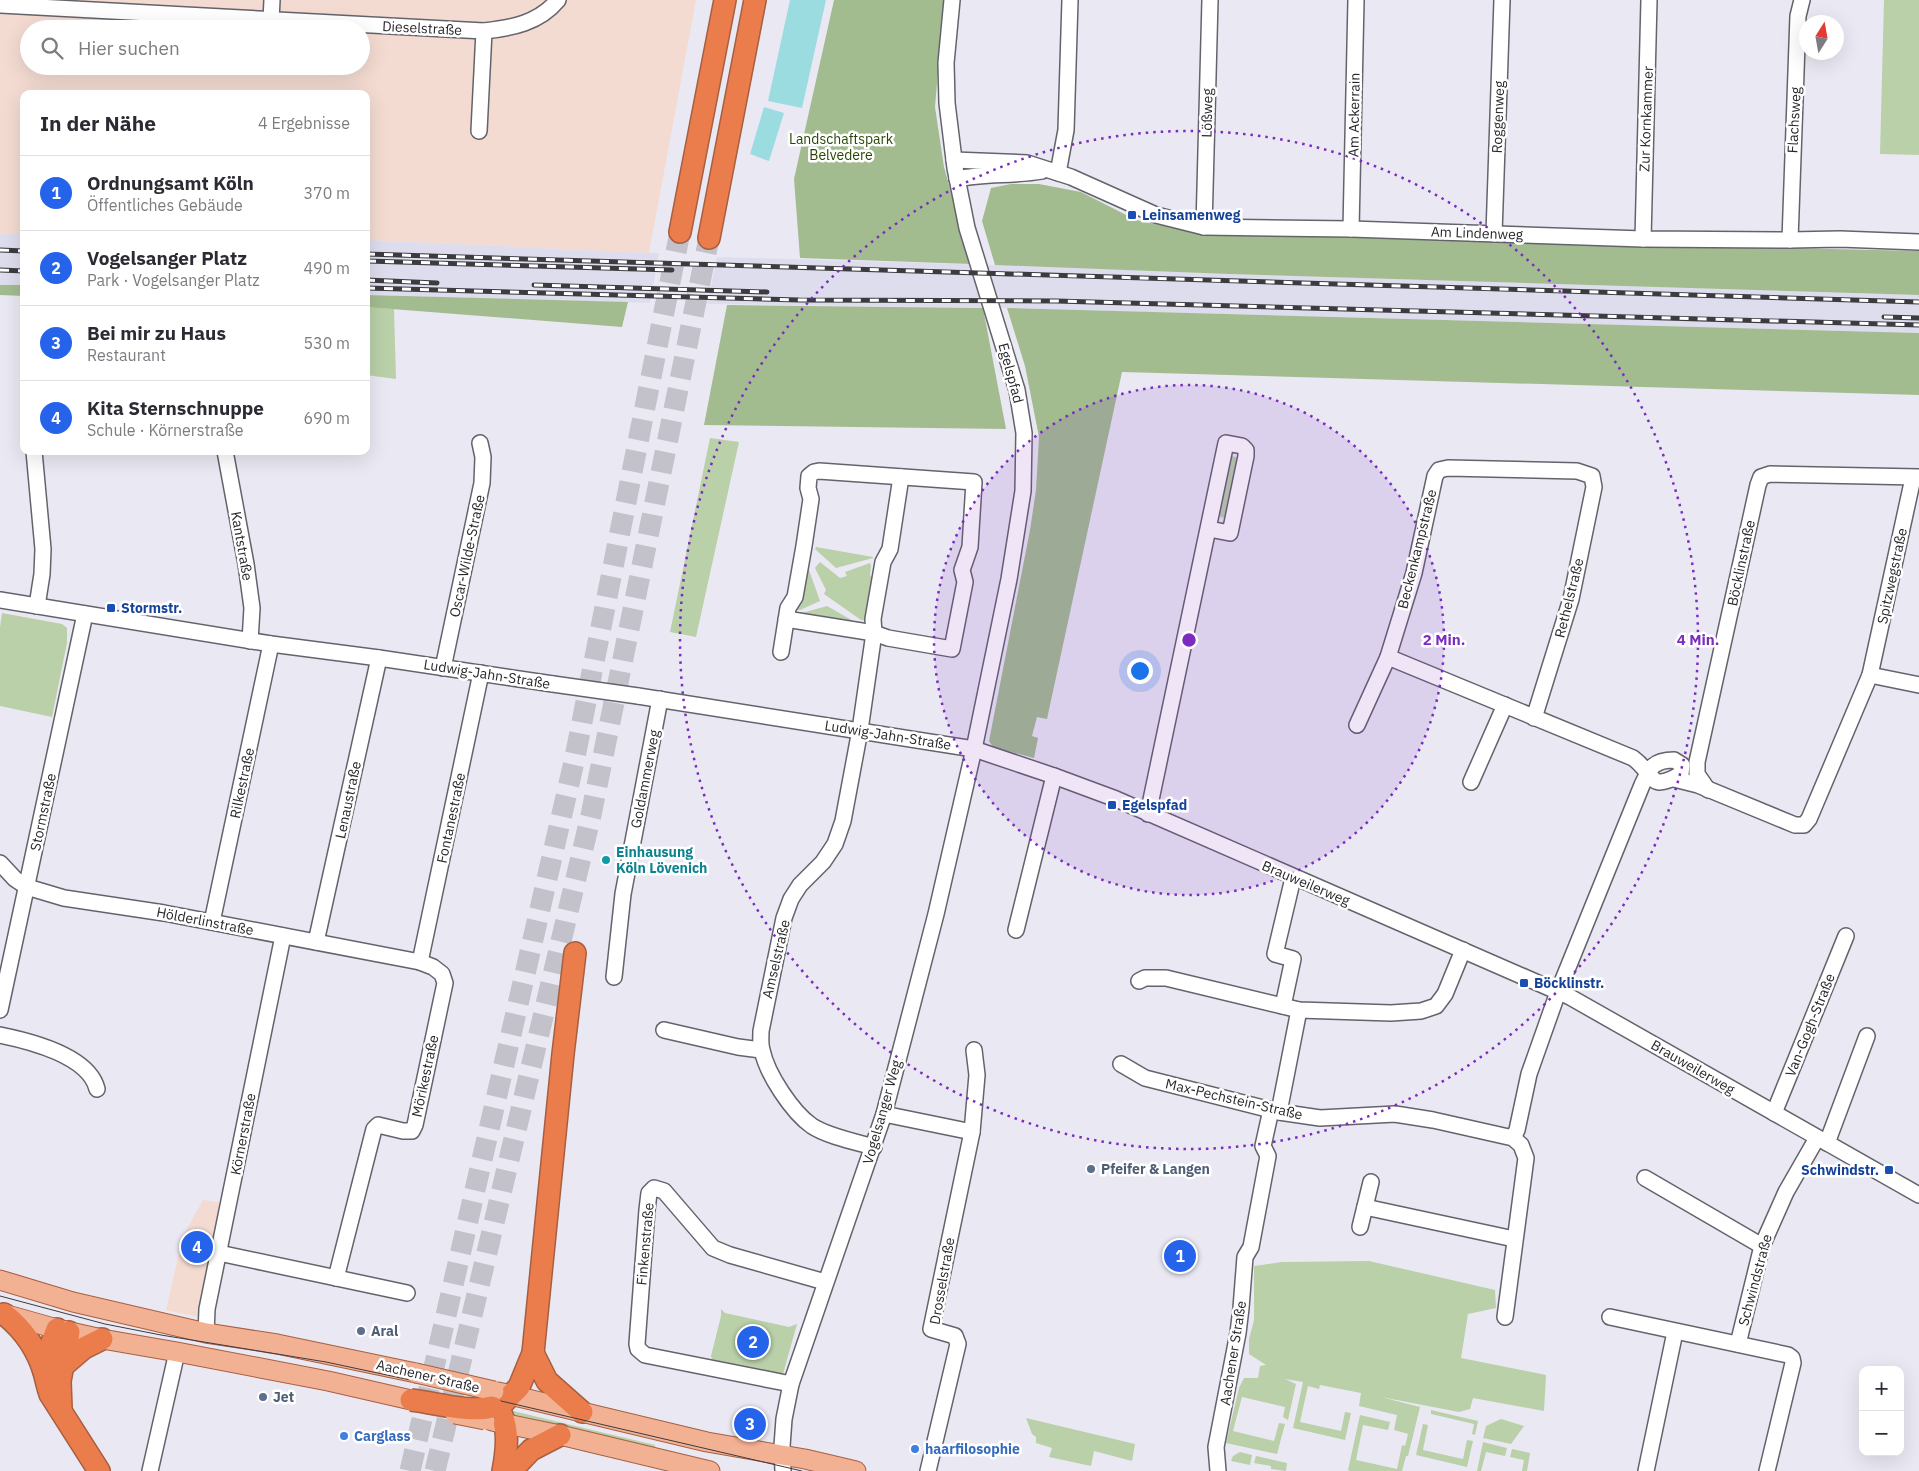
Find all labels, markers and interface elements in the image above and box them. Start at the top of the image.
north arrow [1799,15,1844,60]
street label: Dieselstraße [382,17,463,39]
search box [20,20,370,75]
icon: search [38,34,66,62]
text: Hier suchen [78,36,180,60]
street label: Zur Kornkammer [1635,66,1657,172]
street label: Am Ackerrain [1344,73,1364,157]
street label: Roggenweg [1488,80,1508,154]
street label: Flachsweg [1783,86,1805,154]
street label: Lößweg [1198,88,1216,138]
text: In der Nähe [40,109,156,137]
text: 4 Ergebnisse [258,113,350,133]
park label: Landschaftspark Belvedere [789,130,894,164]
text: Ordnungsamt Köln [87,171,254,195]
text: 1 [51,183,61,203]
text: 370 m [303,183,350,203]
text: Öffentliches Gebäude [87,195,243,215]
place label: Leinsamenweg [1142,206,1241,224]
marker: Leinsamenweg [1126,209,1138,221]
street label: Am Lindenweg [1431,222,1524,244]
text: Vogelsanger Platz [87,246,247,270]
text: 2 [51,258,61,278]
text: 490 m [303,258,350,278]
text: Park · Vogelsanger Platz [87,270,260,290]
text: Bei mir zu Haus [87,321,226,345]
text: 3 [51,333,61,353]
text: 530 m [303,333,350,353]
street label: Egelspfad [994,341,1028,405]
text: Restaurant [87,345,166,365]
text: Kita Sternschnuppe [87,396,264,420]
text: 4 [51,408,61,428]
text: 690 m [303,408,350,428]
text: Schule · Körnerstraße [87,420,243,440]
street label: Beckenkampstraße [1393,487,1441,611]
street label: Oscar-Wilde-Straße [445,493,489,619]
street label: Kantstraße [227,510,257,582]
street label: Böcklinstraße [1723,518,1759,608]
street label: Spitzwegstraße [1873,526,1911,626]
street label: Rethelstraße [1550,556,1588,640]
place label: Stormstr. [121,599,182,617]
marker: Stormstr. [105,602,117,614]
text: 2 Min. [1423,630,1465,649]
text: 4 Min. [1677,630,1719,649]
centre of rings [1180,631,1198,649]
street label: Ludwig-Jahn-Straße [422,655,552,693]
your location [1127,658,1153,684]
street label: Ludwig-Jahn-Straße [823,716,953,754]
street label: Goldammerweg [627,728,663,830]
street label: Rilkestraße [226,746,258,820]
street label: Lenaustraße [331,759,365,840]
street label: Stormstraße [26,771,60,853]
street label: Fontanestraße [433,771,469,865]
place label: Egelspfad [1122,796,1187,814]
marker: Egelspfad [1106,799,1118,811]
place label: Einhausung Köln Lövenich [616,843,707,877]
marker: Einhausung Köln Lövenich [600,854,612,866]
street label: Brauweilerweg [1259,856,1353,910]
street label: Hölderlinstraße [155,903,255,939]
street label: Amselstraße [758,918,794,1000]
street label: Van-Gogh-Straße [1781,970,1839,1079]
place label: Böcklinstr. [1534,974,1604,992]
marker: Böcklinstr. [1518,977,1530,989]
street label: Mörikestraße [408,1033,443,1119]
street label: Brauweilerweg [1648,1036,1739,1099]
street label: Vogelsanger Weg [858,1057,906,1166]
street label: Max-Pechstein-Straße [1164,1074,1305,1124]
street label: Körnerstraße [226,1091,260,1177]
place label: Pfeifer & Langen [1101,1160,1210,1178]
place label: Schwindstr. [1801,1161,1879,1179]
marker: Pfeifer & Langen [1085,1163,1097,1175]
marker: Schwindstr. [1883,1164,1895,1176]
street label: Finkenstraße [632,1202,658,1286]
pin: 4 [181,1228,213,1266]
street label: Schwindstraße [1734,1232,1776,1328]
street label: Drosselstraße [925,1236,959,1326]
pin: 1 [1164,1237,1196,1275]
street label: Aachener Straße [1216,1299,1250,1407]
place label: Aral [371,1322,398,1340]
pin: 2 [737,1323,769,1361]
marker: Aral [355,1325,367,1337]
street label: Aachener Straße [375,1355,482,1397]
map controls [1859,1366,1904,1456]
button: + [1859,1366,1904,1411]
place label: Jet [273,1388,294,1406]
marker: Jet [257,1391,269,1403]
pin: 3 [734,1405,766,1443]
button: − [1859,1411,1904,1456]
place label: Carglass [354,1427,411,1445]
marker: Carglass [338,1430,350,1442]
place label: haarfilosophie [925,1440,1020,1458]
marker: haarfilosophie [909,1443,921,1455]

